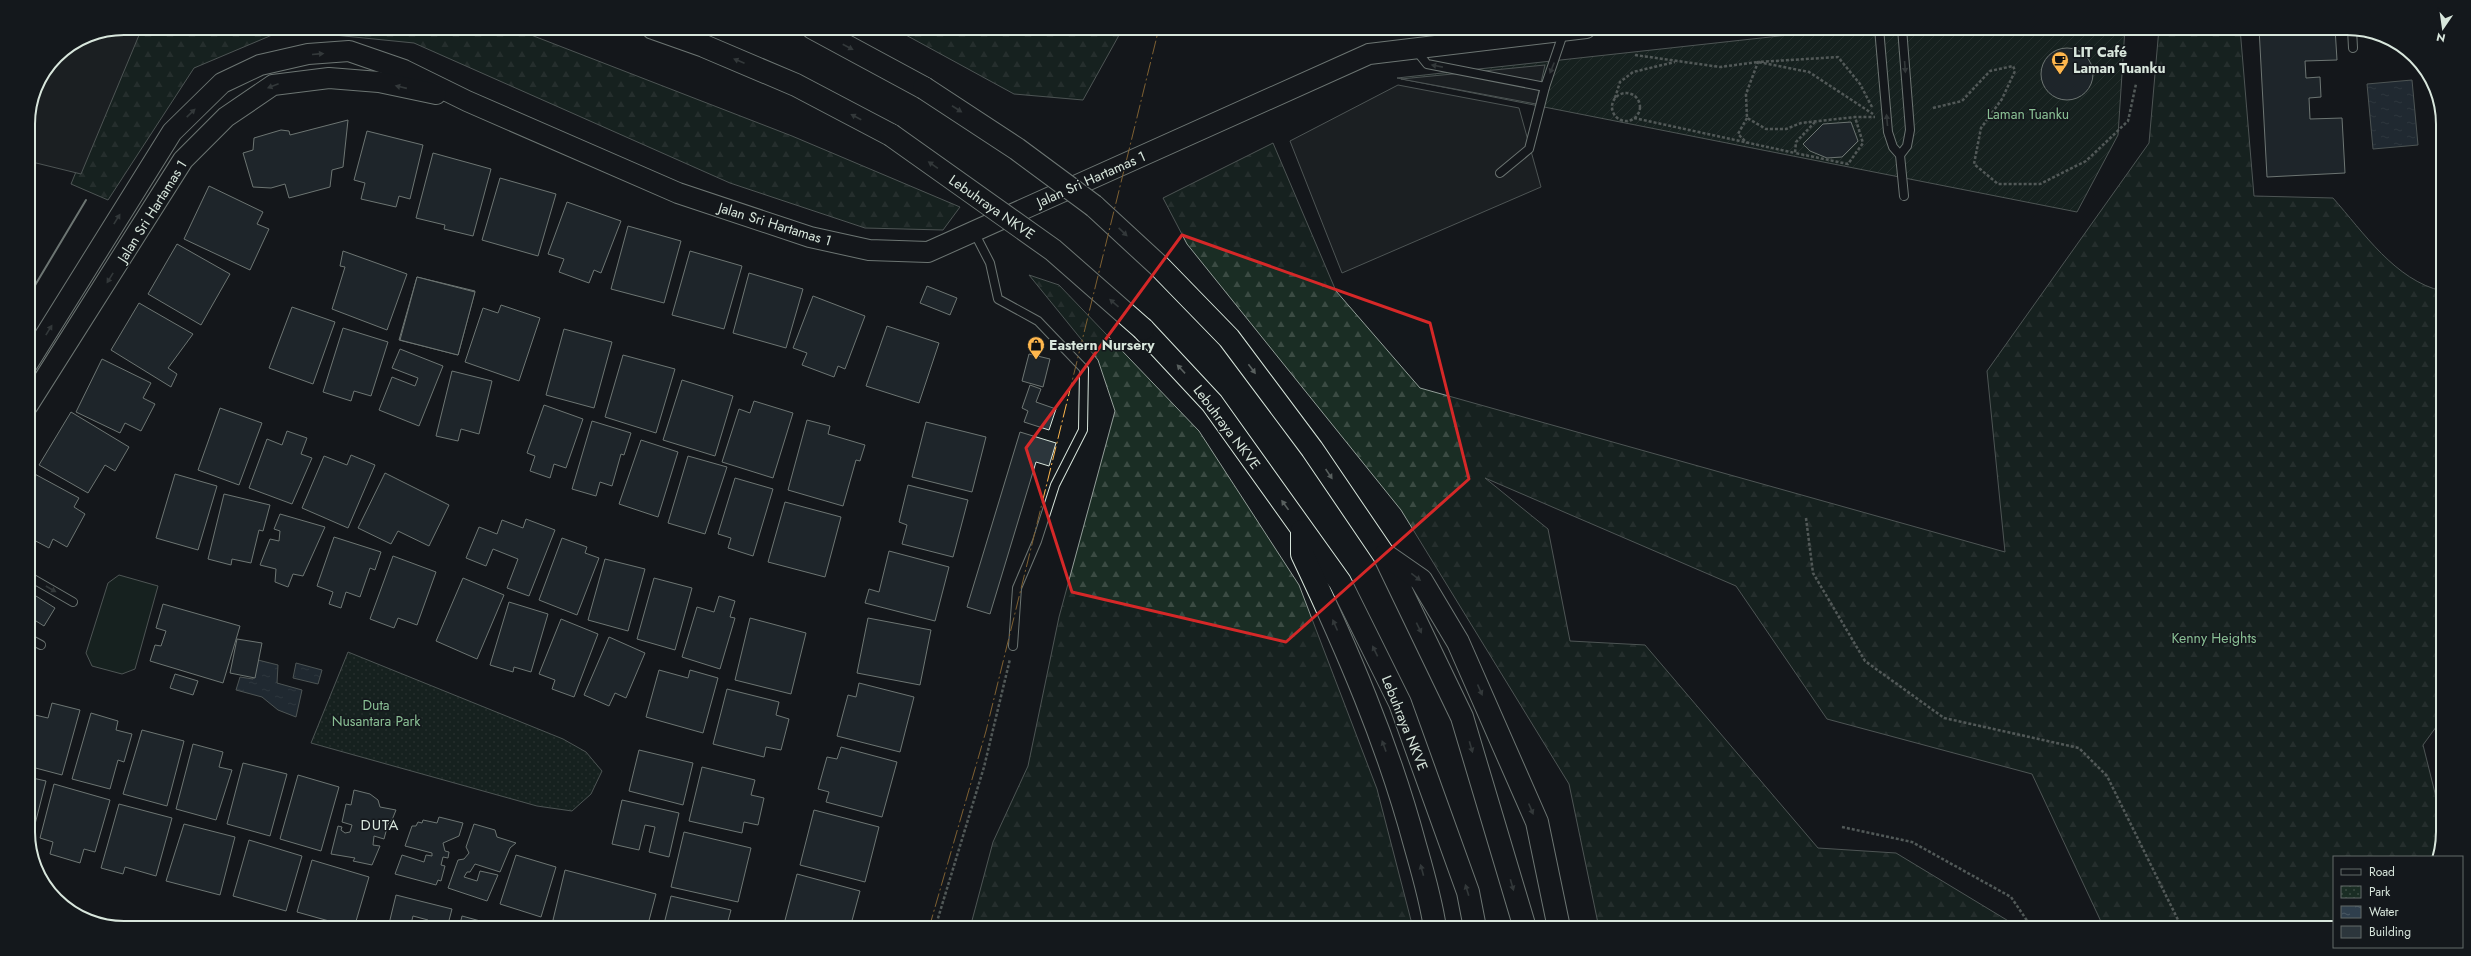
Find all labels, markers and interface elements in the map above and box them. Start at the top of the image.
north arrow [2423,8,2463,48]
text: N [2435,29,2447,47]
place label: LIT Café Laman Tuanku [2073,42,2166,78]
one-way arrow [842,43,853,50]
one-way arrow [312,50,324,57]
cafe icon: LIT Café Laman Tuanku [2050,50,2070,75]
one-way arrow [734,58,745,64]
one-way arrow [1901,61,1908,73]
one-way arrow [1549,62,1555,74]
one-way arrow [1431,63,1444,69]
one-way arrow [395,83,408,89]
one-way arrow [267,84,279,90]
park label: Laman Tuanku [1987,104,2069,124]
one-way arrow [951,106,963,113]
one-way arrow [186,108,196,118]
one-way arrow [850,114,862,120]
one-way arrow [1883,114,1890,126]
street label: Jalan Sri Hartamas 1 [1031,146,1149,213]
street label: Jalan Sri Hartamas 1 [111,156,192,268]
one-way arrow [928,161,938,169]
street label: Lebuhraya NKVE [945,170,1039,244]
street label: Jalan Sri Hartamas 1 [714,197,834,251]
one-way arrow [114,213,121,225]
one-way arrow [1118,227,1128,237]
one-way arrow [106,273,114,283]
one-way arrow [1109,298,1119,308]
one-way arrow [45,324,52,336]
shop icon: Eastern Nursery [1026,335,1046,360]
place label: Eastern Nursery [1049,335,1155,355]
one-way arrow [1176,364,1185,374]
one-way arrow [1248,364,1257,375]
street label: Lebuhraya NKVE [1189,381,1265,473]
one-way arrow [1325,469,1333,479]
one-way arrow [1281,500,1289,511]
one-way arrow [1410,573,1421,582]
one-way arrow [45,586,57,593]
one-way arrow [1332,620,1338,631]
one-way arrow [1416,622,1422,633]
park label: Kenny Heights [2172,628,2257,648]
one-way arrow [1371,646,1378,657]
street label: Lebuhraya NKVE [1377,672,1433,774]
one-way arrow [1477,684,1483,695]
park label: Duta Nusantara Park [332,695,421,731]
one-way arrow [1381,739,1387,751]
one-way arrow [1468,741,1474,753]
one-way arrow [1528,803,1535,815]
district label: DUTA [361,814,399,836]
legend [2333,856,2463,948]
text: Road [2369,863,2395,881]
one-way arrow [1419,864,1425,876]
one-way arrow [1509,879,1515,891]
text: Park [2369,883,2391,901]
one-way arrow [1464,884,1470,896]
text: Water [2369,903,2400,921]
text: Building [2369,923,2411,941]

